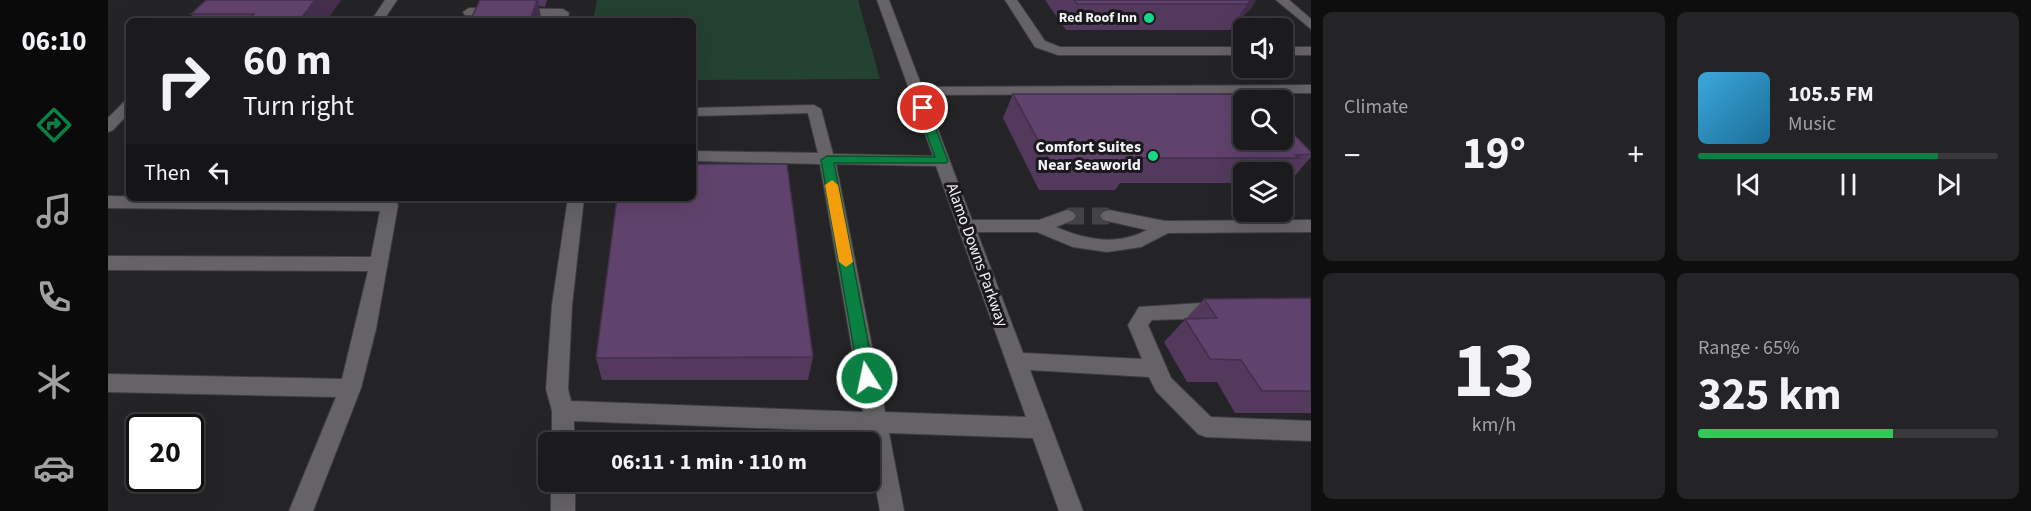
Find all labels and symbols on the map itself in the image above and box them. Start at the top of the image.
place label: Red Roof Inn [1059,8,1137,28]
marker: Red Roof Inn [1142,11,1156,25]
pin [897,82,948,133]
place label: Comfort Suites Near Seaworld [1036,136,1141,176]
marker: Comfort Suites Near Seaworld [1146,149,1160,163]
street label: Alamo Downs Parkway [941,180,1013,330]
position arrow [835,346,899,410]
speed limit sign: 20 [126,414,204,492]

